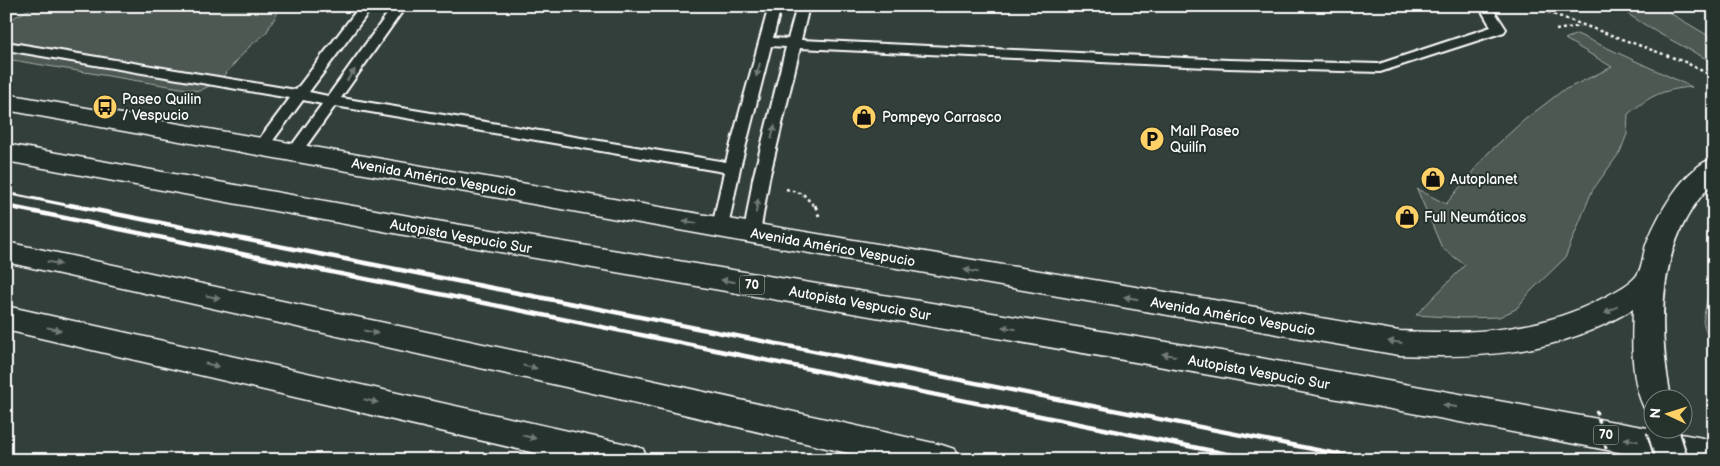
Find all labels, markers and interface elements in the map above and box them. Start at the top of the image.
one-way arrow [754,63,762,78]
one-way arrow [345,68,355,81]
place label: Paseo Quilin / Vespucio [122,91,201,124]
bus stop icon: Paseo Quilin / Vespucio [92,94,118,120]
shop icon: Pompeyo Carrasco [851,104,877,130]
place label: Pompeyo Carrasco [882,109,1002,126]
place label: Mall Paseo Quilín [1170,123,1239,156]
one-way arrow [769,125,777,140]
parking icon: Mall Paseo Quilín [1139,126,1165,152]
street label: Avenida Américo Vespucio [350,155,518,200]
shop icon: Autoplanet [1420,166,1446,192]
place label: Autoplanet [1450,171,1518,188]
one-way arrow [753,198,761,214]
shop icon: Full Neumáticos [1394,204,1420,230]
place label: Full Neumáticos [1424,209,1526,226]
street label: Autopista Vespucio Sur [389,216,534,257]
one-way arrow [681,218,697,226]
street label: Avenida Américo Vespucio [749,225,917,270]
one-way arrow [46,259,61,267]
one-way arrow [962,266,978,274]
one-way arrow [720,276,736,284]
road number: 70 [740,276,764,294]
street label: Autopista Vespucio Sur [788,283,933,324]
one-way arrow [205,293,220,301]
one-way arrow [1122,294,1138,302]
street label: Avenida Américo Vespucio [1149,294,1317,339]
one-way arrow [1603,306,1618,314]
one-way arrow [1001,323,1017,331]
one-way arrow [46,325,61,333]
one-way arrow [364,328,379,336]
one-way arrow [1386,338,1402,346]
one-way arrow [1161,351,1177,359]
street label: Autopista Vespucio Sur [1187,352,1332,393]
one-way arrow [205,361,220,369]
one-way arrow [523,363,539,371]
north arrow [1642,388,1692,438]
one-way arrow [363,397,378,405]
one-way arrow [1441,402,1457,410]
text: N [1647,407,1664,419]
road number: 70 [1594,426,1618,444]
one-way arrow [522,433,537,441]
one-way arrow [1623,435,1639,443]

